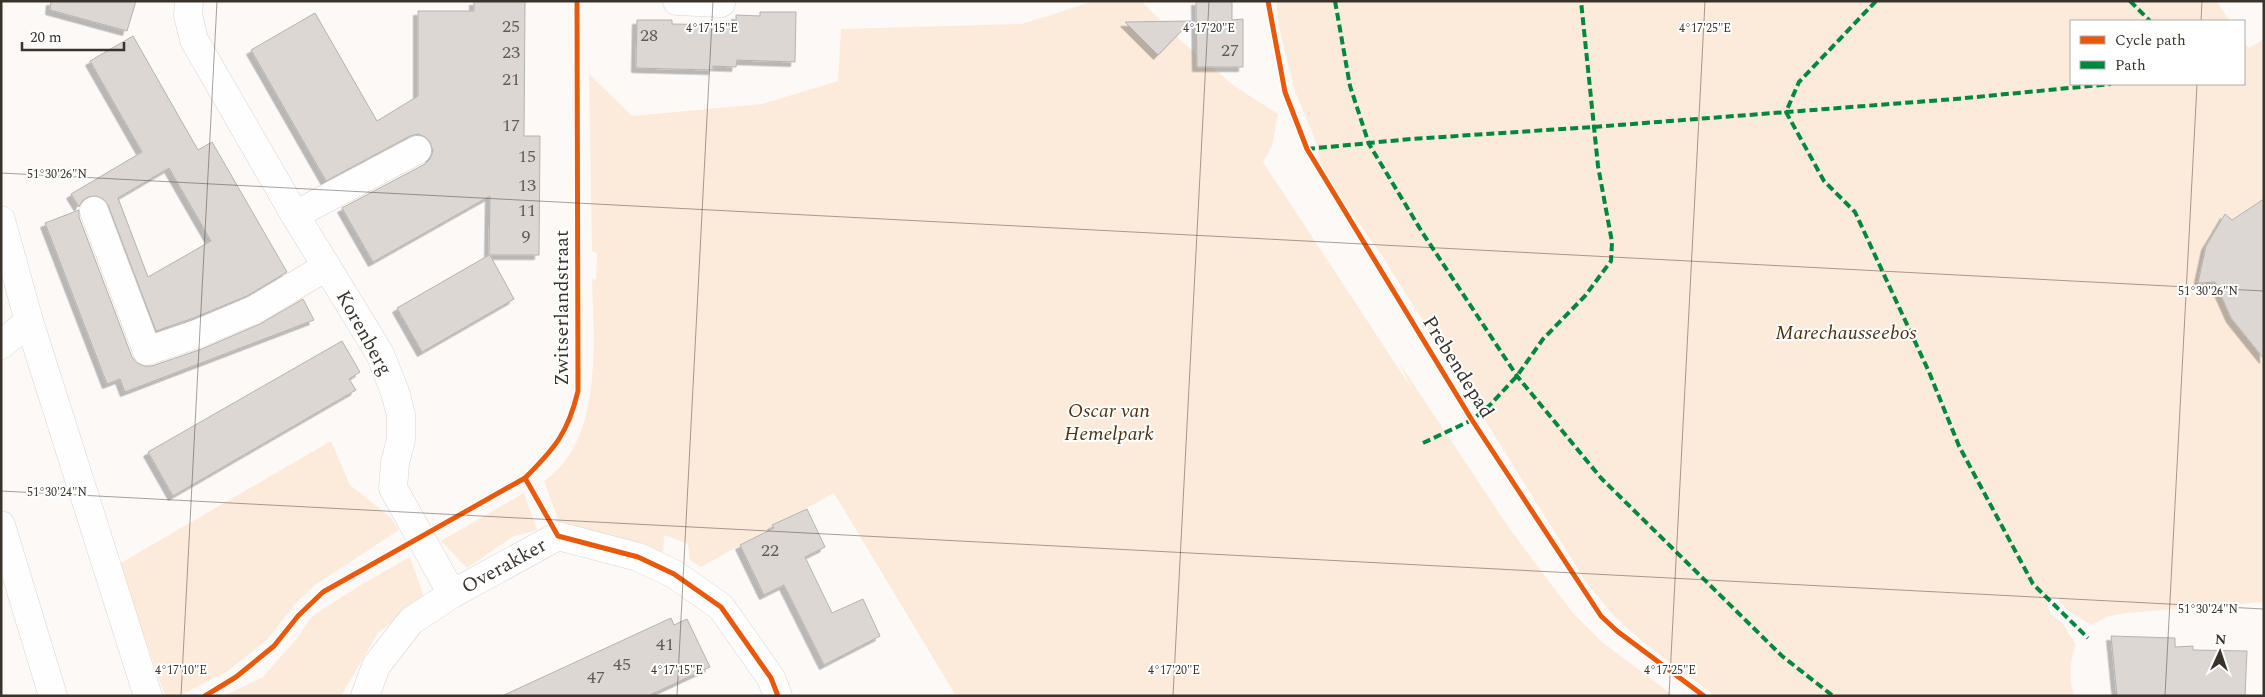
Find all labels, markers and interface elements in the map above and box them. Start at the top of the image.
house number: 25 [502,13,520,40]
text: 4°17'15"E [686,19,738,38]
text: 4°17'20"E [1183,19,1235,38]
text: 4°17'25"E [1679,19,1731,38]
scale bar [22,20,125,52]
legend [2070,20,2245,85]
house number: 28 [640,22,658,49]
text: 20 m [30,26,62,49]
text: Cycle path [2115,29,2186,52]
house number: 27 [1221,37,1239,64]
house number: 23 [502,39,520,66]
text: Path [2115,54,2146,77]
house number: 21 [502,66,520,93]
house number: 17 [502,112,520,139]
house number: 15 [518,143,536,170]
text: 51°30'26"N [27,165,87,184]
house number: 13 [518,172,536,199]
house number: 11 [518,197,536,224]
house number: 9 [522,223,531,250]
street label: Zwitserlandstraat [547,230,577,386]
text: 51°30'26"N [2178,282,2238,301]
street label: Korenberg [328,285,400,381]
street label: Prebendepad [1415,310,1501,424]
park label: Marechausseebos [1775,318,1917,348]
park label: Oscar van Hemelpark [1064,396,1154,449]
text: 51°30'24"N [27,483,87,502]
street label: Overakker [456,530,552,602]
house number: 22 [761,537,779,564]
text: 51°30'24"N [2178,600,2238,619]
north arrow [2195,627,2245,677]
text: N [2214,629,2227,650]
house number: 41 [656,631,674,658]
house number: 45 [613,651,631,678]
text: 4°17'10"E [155,661,207,680]
text: 4°17'15"E [651,661,703,680]
text: 4°17'20"E [1148,661,1200,680]
text: 4°17'25"E [1644,661,1696,680]
house number: 47 [587,664,605,691]

